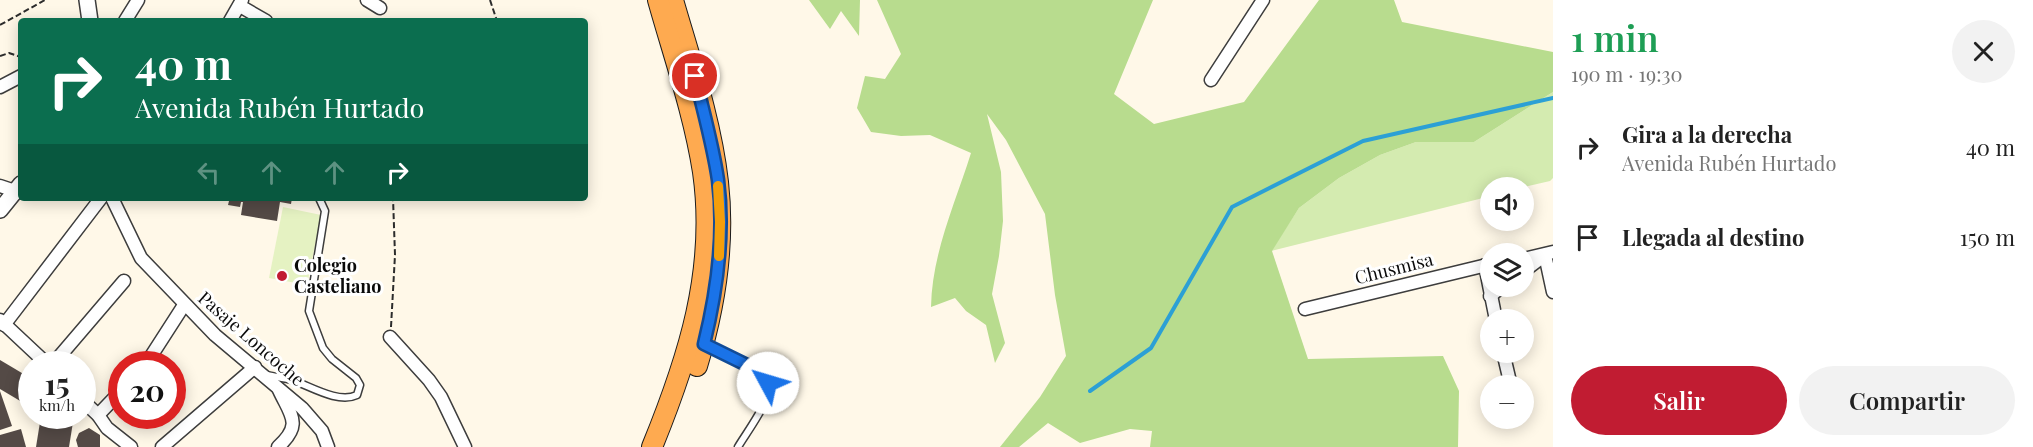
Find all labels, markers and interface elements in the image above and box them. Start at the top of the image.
text: 1 min [1571,13,1659,61]
button: close [1952,20,2015,83]
text: 40 m [135,35,232,91]
icon: right [36,42,114,120]
pin [669,50,720,101]
icon: arrive [678,59,711,92]
text: 190 m · 19:30 [1571,60,1682,87]
text: Avenida Rubén Hurtado [135,89,424,125]
text: Gira a la derecha [1622,119,1792,149]
icon: right [1571,131,1604,164]
text: 40 m [1966,132,2015,162]
text: Avenida Rubén Hurtado [1622,149,1836,176]
icon: left [192,156,225,189]
icon: ahead [255,156,288,189]
icon: ahead [318,156,351,189]
icon: right [381,156,414,189]
map controls [1480,177,1534,429]
button: sound [1480,177,1534,231]
icon: arrive [1571,221,1604,254]
text: Llegada al destino [1622,222,1804,252]
text: 150 m [1960,222,2015,252]
button: layers [1480,243,1534,297]
street label: Chusmisa [1352,247,1435,289]
place label: Colegio Casteliano [294,253,382,298]
marker: Colegio Casteliano [275,269,289,283]
street label: Pasaje Loncoche [194,286,310,391]
button: + [1480,309,1534,363]
speed limit sign: 20 [108,351,186,429]
position arrow [736,351,800,415]
text: 15 [45,363,69,403]
button: Salir [1571,366,1787,435]
button: Compartir [1799,366,2015,435]
button: − [1480,375,1534,429]
text: km/h [39,395,75,415]

